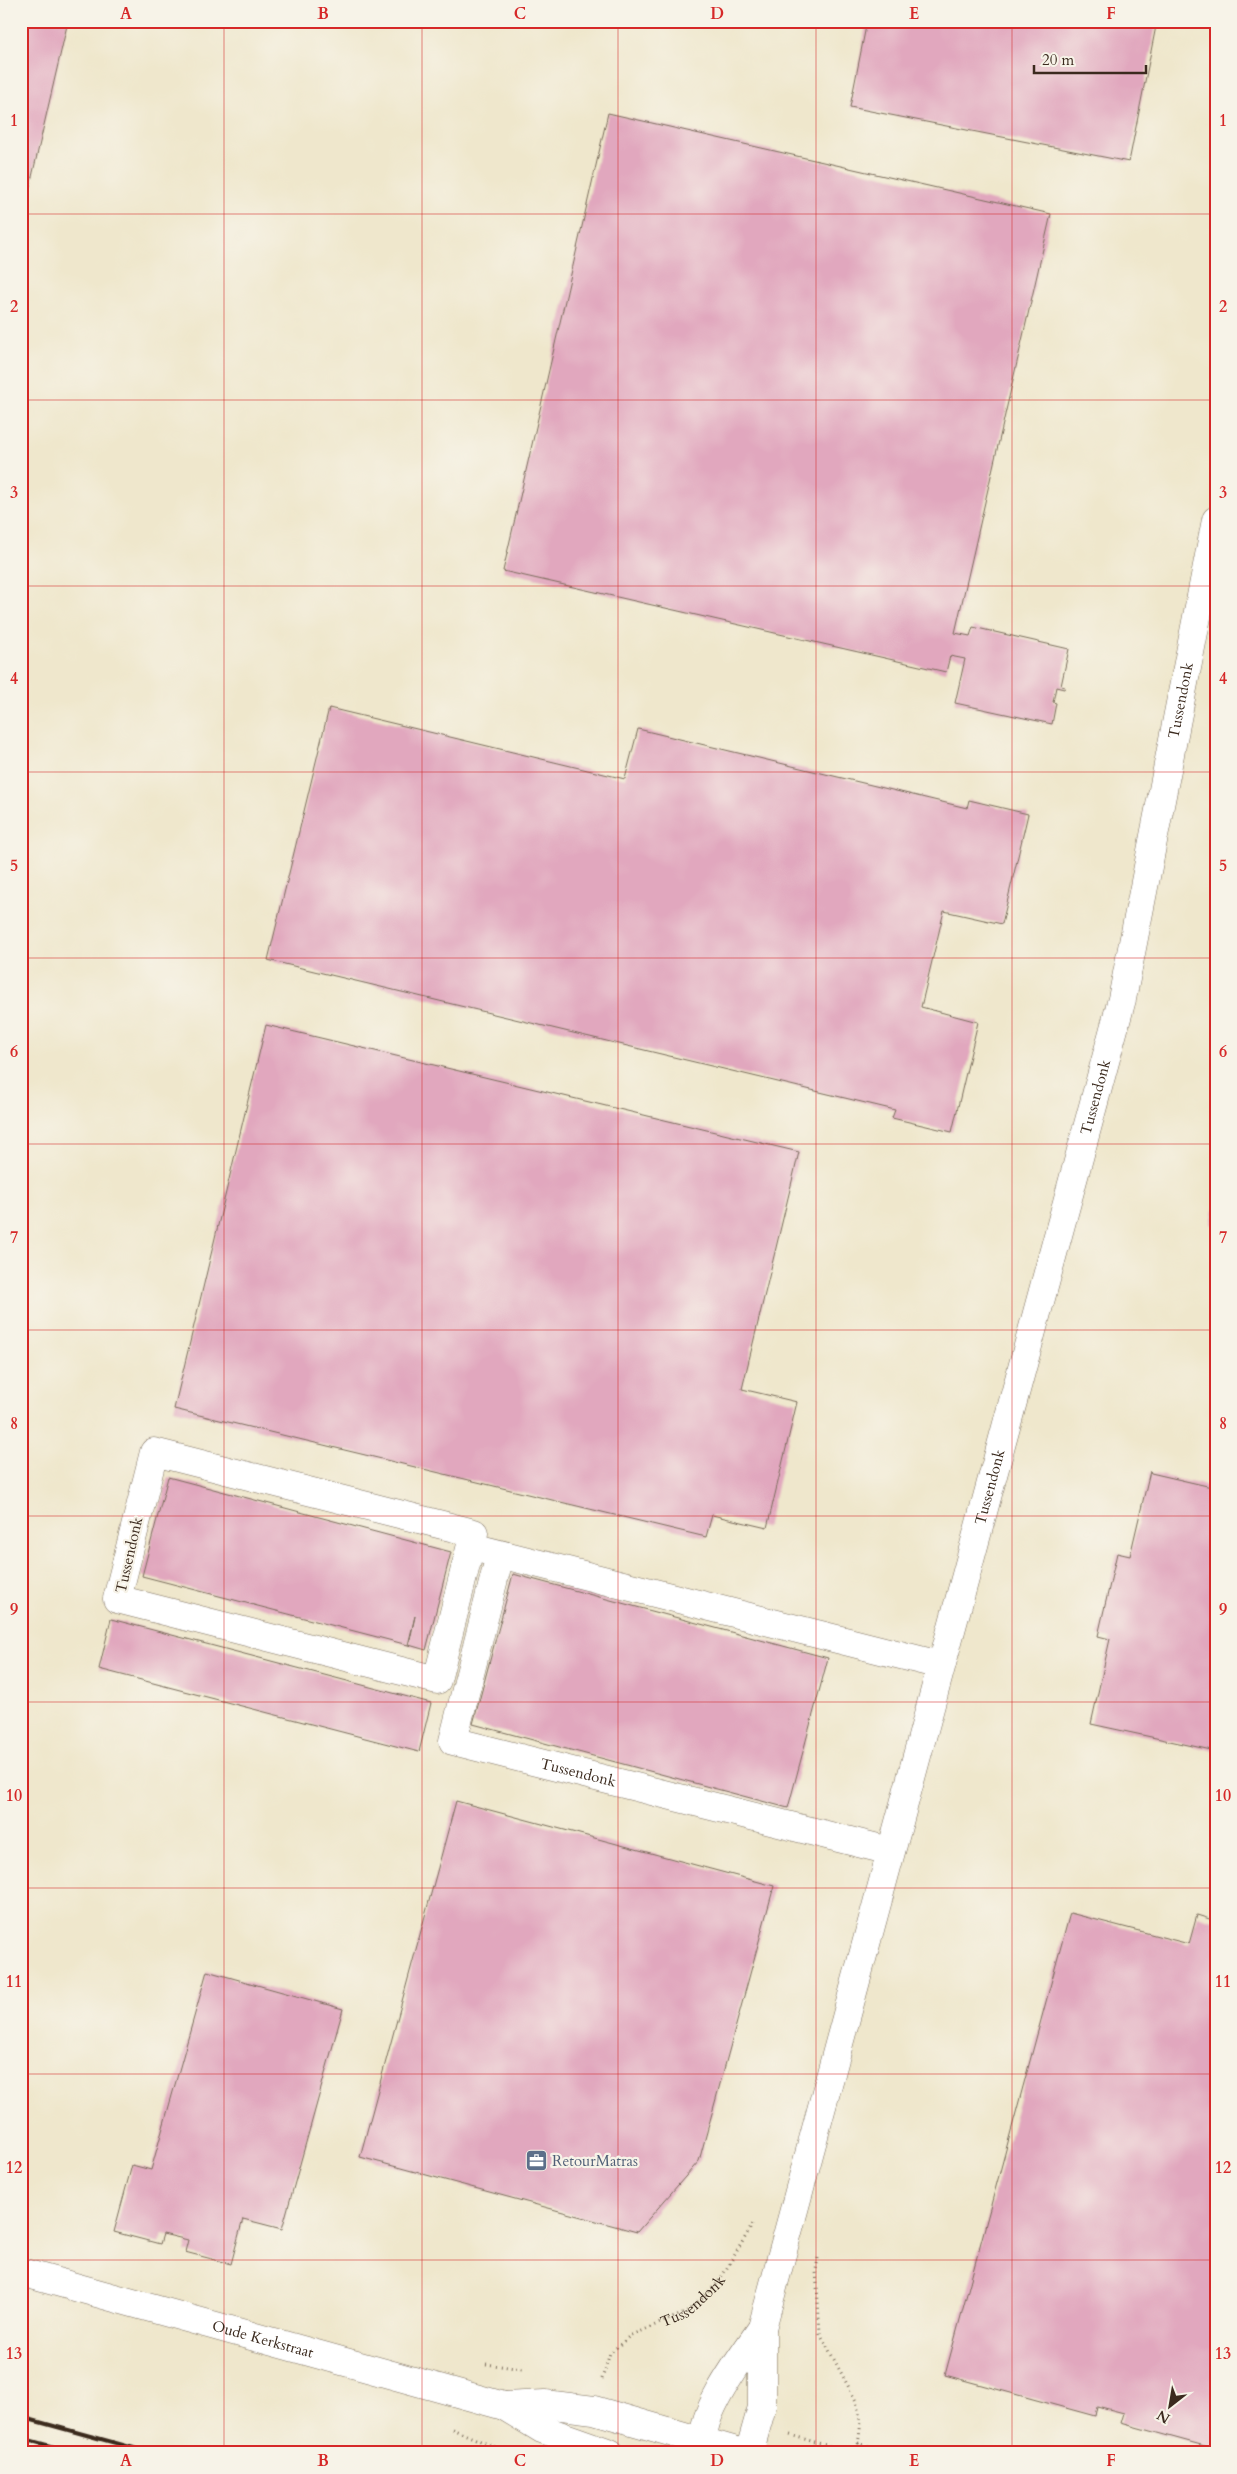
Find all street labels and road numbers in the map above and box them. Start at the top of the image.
street label: Tussendonk [1163,661,1198,740]
street label: Tussendonk [1076,1057,1115,1137]
street label: Tussendonk [970,1447,1010,1527]
street label: Tussendonk [111,1515,147,1595]
street label: Tussendonk [538,1753,618,1792]
street label: Tussendonk [657,2272,730,2332]
street label: Oude Kerkstraat [210,2315,316,2363]

